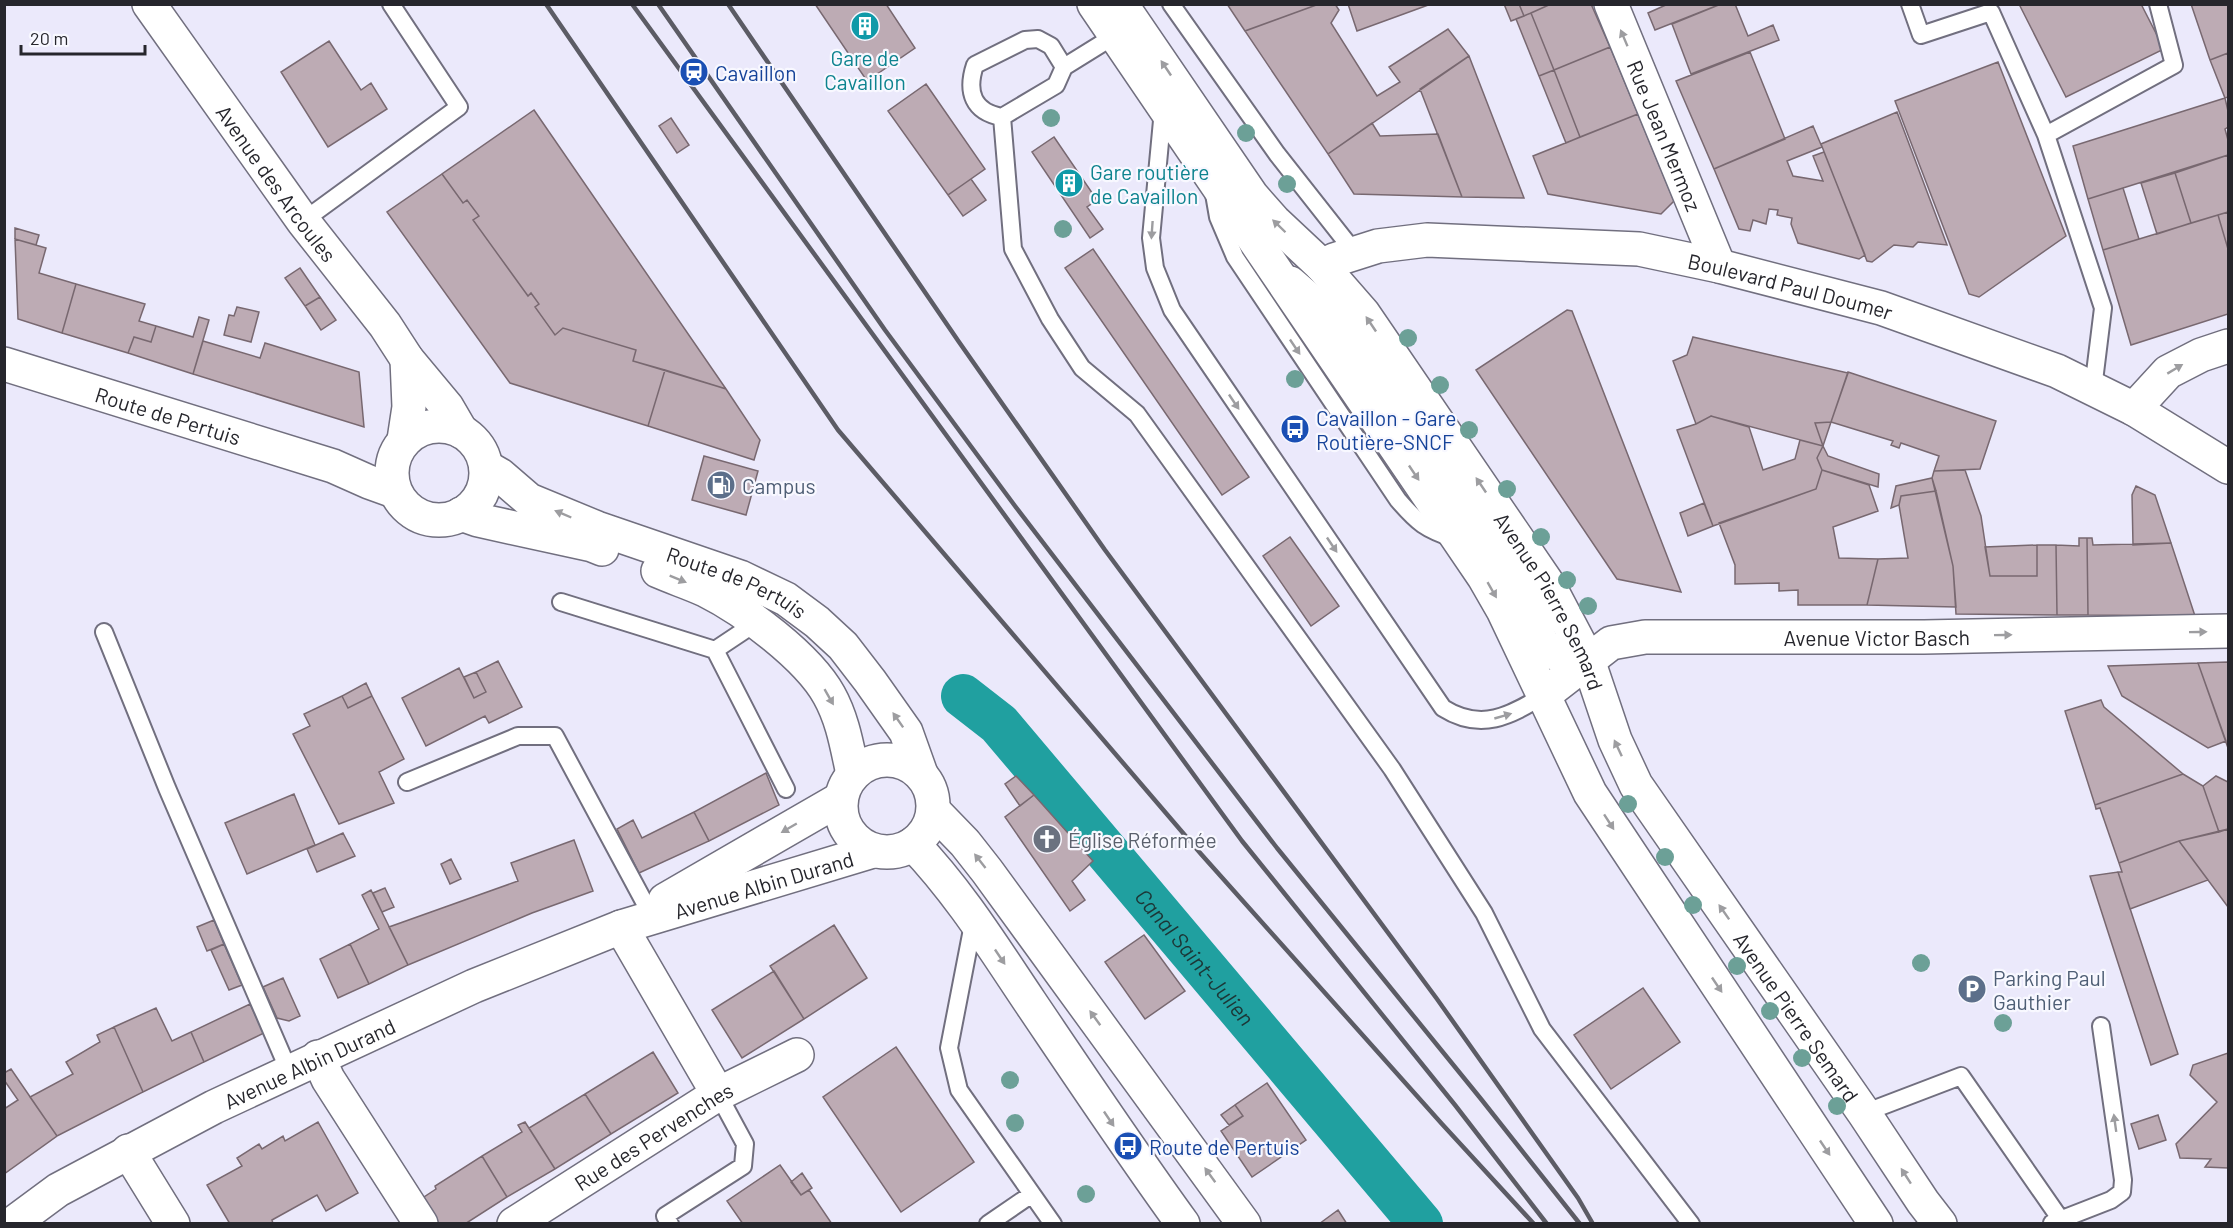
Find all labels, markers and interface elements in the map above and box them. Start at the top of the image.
building icon: Gare de Cavaillon [849,10,881,42]
scale bar [21,18,146,56]
text: 20 m [30,27,68,49]
one-way arrow [1619,28,1629,46]
place label: Gare de Cavaillon [824,45,906,94]
station icon: Cavaillon [678,56,710,88]
street label: Rue Jean Mermoz [1623,56,1707,214]
place label: Cavaillon [715,60,796,85]
one-way arrow [1160,61,1172,77]
street label: Avenue des Arcoules [212,100,342,266]
place label: Gare routière de Cavaillon [1090,159,1210,208]
building icon: Gare routière de Cavaillon [1053,167,1085,199]
one-way arrow [1272,219,1287,233]
one-way arrow [1147,220,1157,239]
street label: Boulevard Paul Doumer [1686,247,1897,324]
one-way arrow [1365,317,1377,333]
one-way arrow [1289,338,1301,354]
one-way arrow [2167,364,2184,374]
street label: Route de Pertuis [93,381,244,449]
one-way arrow [1228,394,1239,410]
place label: Cavaillon - Gare Routière-SNCF [1316,405,1456,454]
bus stop icon: Cavaillon - Gare Routière-SNCF [1279,413,1311,445]
one-way arrow [1408,464,1419,481]
fuel station icon: Campus [705,469,737,501]
place label: Campus [742,473,816,498]
one-way arrow [1475,478,1487,494]
street label: Avenue Pierre Semard [1490,507,1610,693]
one-way arrow [554,509,572,519]
one-way arrow [1326,537,1338,553]
street label: Route de Pertuis [664,540,812,623]
one-way arrow [669,574,687,584]
one-way arrow [1486,582,1497,598]
street label: Avenue Victor Basch [1783,624,1970,650]
one-way arrow [2188,627,2207,637]
one-way arrow [1994,631,2013,640]
one-way arrow [824,689,834,706]
one-way arrow [1494,711,1512,720]
one-way arrow [892,713,904,729]
one-way arrow [1614,740,1623,757]
one-way arrow [1603,814,1614,830]
one-way arrow [780,823,797,833]
church icon: Église Réformée [1031,823,1063,855]
place label: Église Réformée [1068,827,1217,852]
street label: Avenue Albin Durand [671,845,856,923]
one-way arrow [973,853,986,869]
water label: Canal Saint-Julien [1130,883,1260,1030]
one-way arrow [1718,904,1730,920]
street label: Avenue Pierre Semard [1729,927,1865,1106]
one-way arrow [994,949,1005,965]
place label: Parking Paul Gauthier [1993,965,2106,1014]
parking icon: Parking Paul Gauthier [1956,973,1988,1005]
one-way arrow [1711,977,1723,993]
one-way arrow [1089,1010,1101,1026]
street label: Avenue Albin Durand [220,1012,399,1113]
street label: Rue des Pervenches [569,1076,737,1195]
one-way arrow [1103,1110,1115,1126]
one-way arrow [2110,1113,2119,1132]
bus stop icon: Route de Pertuis [1112,1130,1144,1162]
place label: Route de Pertuis [1149,1134,1300,1159]
one-way arrow [1819,1139,1831,1155]
one-way arrow [1204,1168,1216,1184]
one-way arrow [1900,1168,1911,1184]

